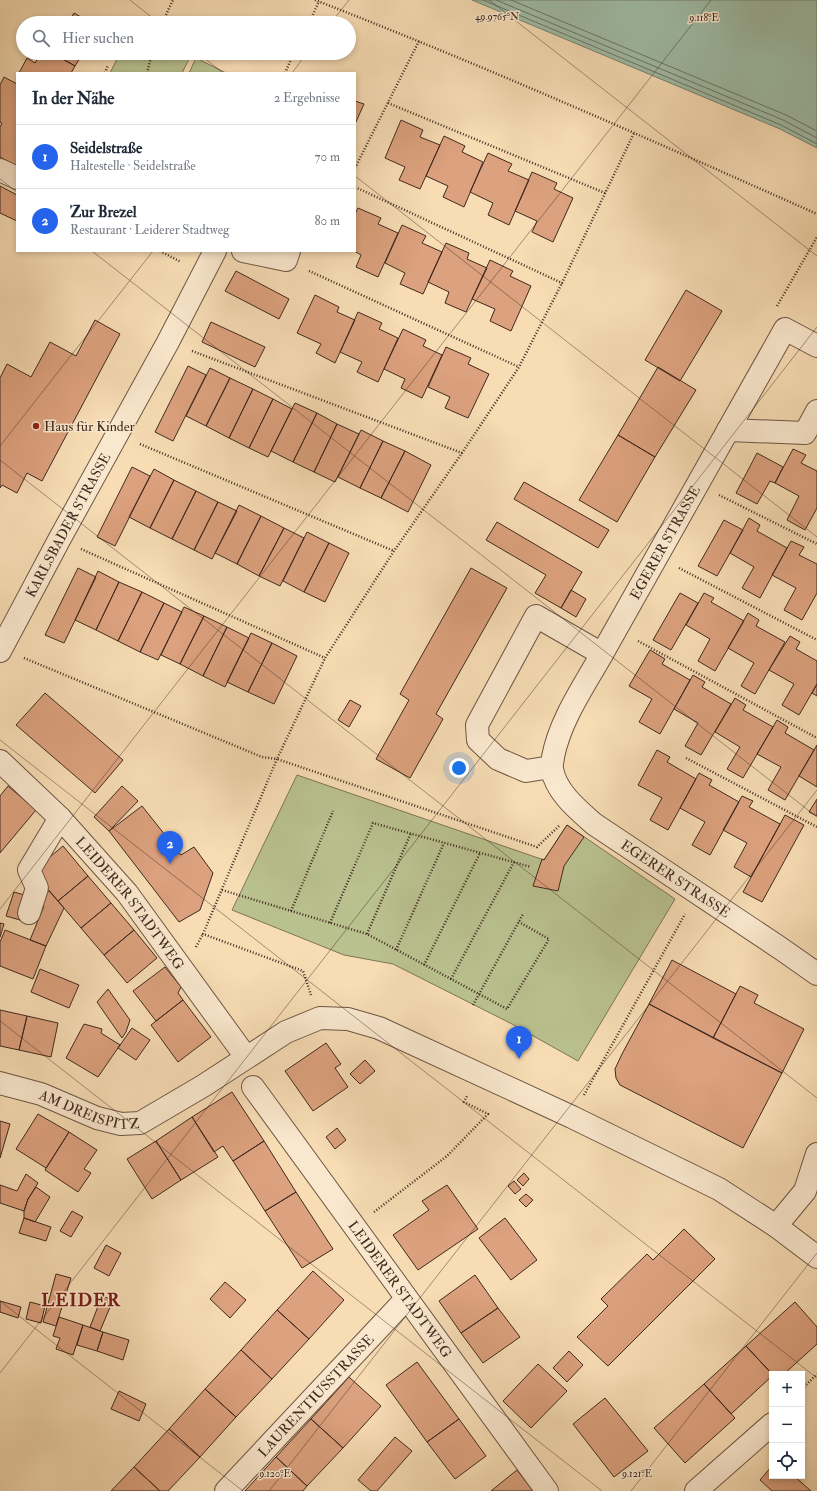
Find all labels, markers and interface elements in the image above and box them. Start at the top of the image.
text: 49.9765°N [475,11,519,23]
text: 9.118°E [688,12,719,24]
search box [16,16,356,60]
icon: search [30,27,52,49]
text: Hier suchen [62,29,134,48]
text: In der Nähe [32,88,114,109]
text: 2 Ergebnisse [274,90,340,106]
text: Seidelstraße [70,139,142,158]
text: 1 [43,149,47,165]
text: 70 m [315,149,340,165]
text: Haltestelle · Seidelstraße [70,158,196,174]
text: Zur Brezel [70,203,137,222]
text: 2 [42,213,48,229]
text: 80 m [314,213,340,229]
text: Restaurant · Leiderer Stadtweg [70,222,229,238]
place label: Haus für Kinder [44,418,136,435]
marker: Haus für Kinder [31,421,41,431]
street label: KARLSBADER STRASSE [22,450,114,600]
street label: EGERER STRASSE [626,483,704,602]
your location [449,758,469,778]
pin: 2 [157,831,183,864]
street label: LEIDERER STADTWEG [72,833,188,973]
street label: EGERER STRASSE [618,836,734,921]
pin: 1 [506,1026,532,1059]
street label: AM DREISPITZ [36,1085,140,1133]
street label: LEIDERER STADTWEG [345,1217,456,1361]
district label: LEIDER [41,1289,121,1312]
street label: LAURENTIUSSTRASSE [254,1331,377,1460]
map controls [769,1371,805,1479]
button: + [769,1371,805,1407]
button: − [769,1407,805,1443]
button: locate [769,1443,805,1479]
text: 9.120°E [258,1468,291,1480]
text: 9.121°E [621,1468,652,1480]

